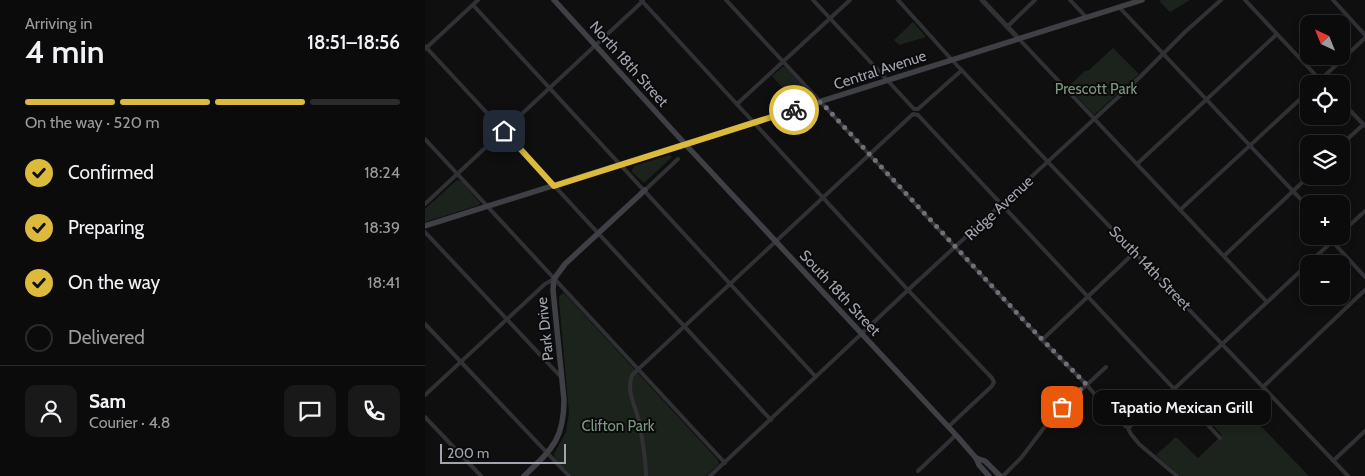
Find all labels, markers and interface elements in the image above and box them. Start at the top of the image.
text: Arriving in [25,14,92,33]
north arrow [1300,15,1350,65]
map controls [1300,15,1350,305]
street label: North 18th Street [586,17,672,111]
text: 18:51–18:56 [307,31,400,54]
text: 4 min [25,32,105,71]
street label: Central Avenue [831,46,929,93]
button: locate [1300,75,1350,125]
park label: Prescott Park [1055,80,1137,98]
courier [769,85,819,135]
icon: bike [780,96,808,124]
pin [483,110,525,152]
text: On the way · 520 m [25,113,159,132]
icon: home [490,117,518,145]
button: layers [1300,135,1350,185]
icon: check [25,159,53,187]
text: Confirmed [68,161,154,184]
text: 18:24 [364,163,400,182]
street label: Ridge Avenue [961,172,1037,244]
button: + [1300,195,1350,245]
icon: check [25,214,53,242]
text: Preparing [68,216,144,239]
text: 18:39 [364,218,400,237]
street label: South 14th Street [1105,222,1195,314]
street label: South 18th Street [796,246,884,340]
button: − [1300,255,1350,305]
icon: check [25,269,53,297]
text: On the way [68,271,160,294]
text: 18:41 [367,273,400,292]
street label: Park Drive [533,296,557,362]
text: Delivered [68,326,145,349]
button: person [25,385,77,437]
button: chat [284,385,336,437]
button: phone [348,385,400,437]
pin [1041,386,1083,428]
text: Sam [89,390,126,413]
callout: Tapatio Mexican Grill [1092,390,1269,424]
icon: bag [1048,393,1076,421]
text: Tapatio Mexican Grill [1111,398,1253,417]
text: Courier · 4.8 [89,413,171,432]
park label: Clifton Park [582,417,655,435]
scale bar [440,441,566,464]
text: 200 m [447,444,489,462]

